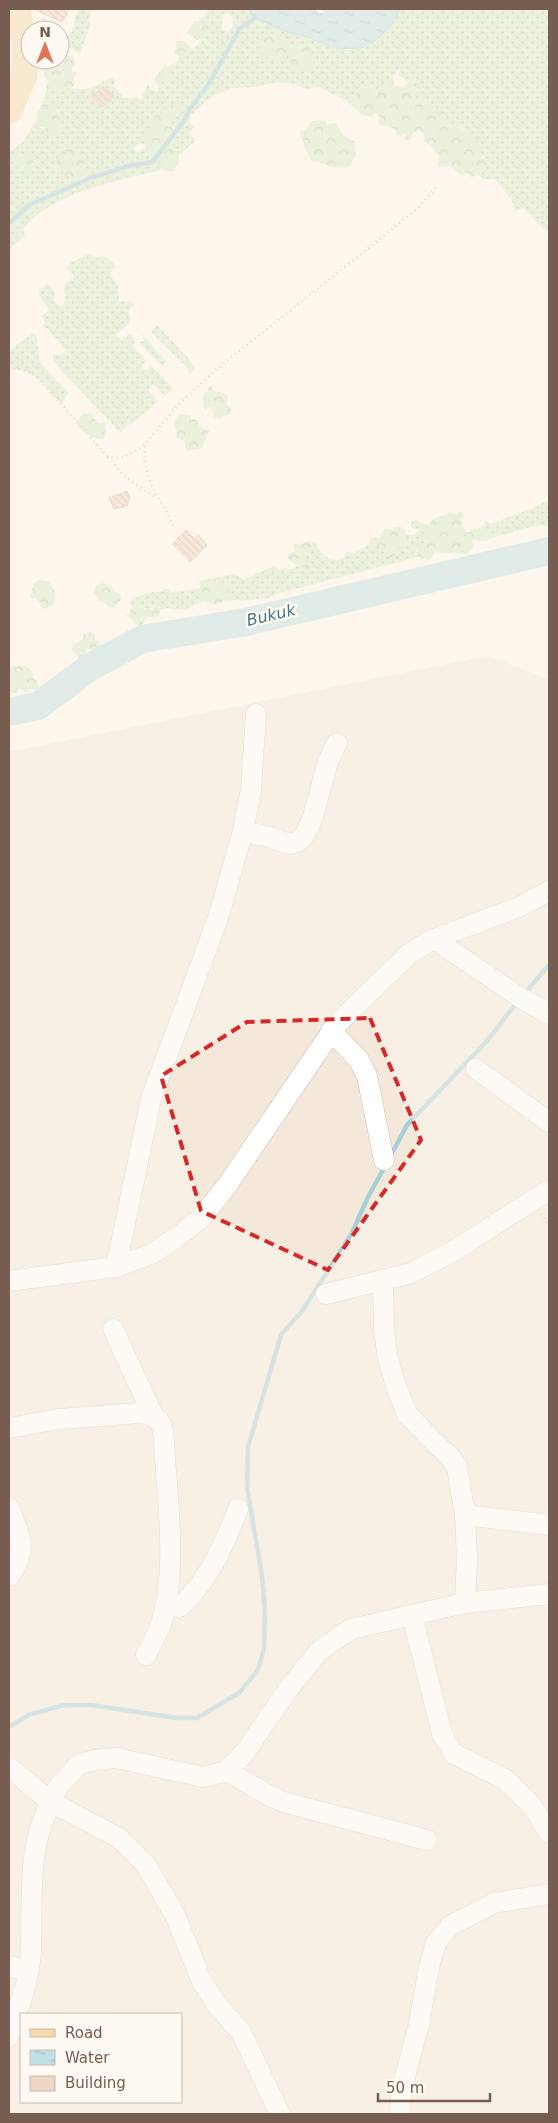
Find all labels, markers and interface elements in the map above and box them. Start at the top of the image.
north arrow [20,20,70,70]
text: N [39,24,51,40]
water label: Bukuk [245,600,298,630]
legend [20,2013,182,2103]
text: Road [65,2024,103,2042]
text: Water [65,2049,110,2067]
scale bar [378,2070,490,2102]
text: Building [65,2074,126,2092]
text: 50 m [386,2079,424,2097]

